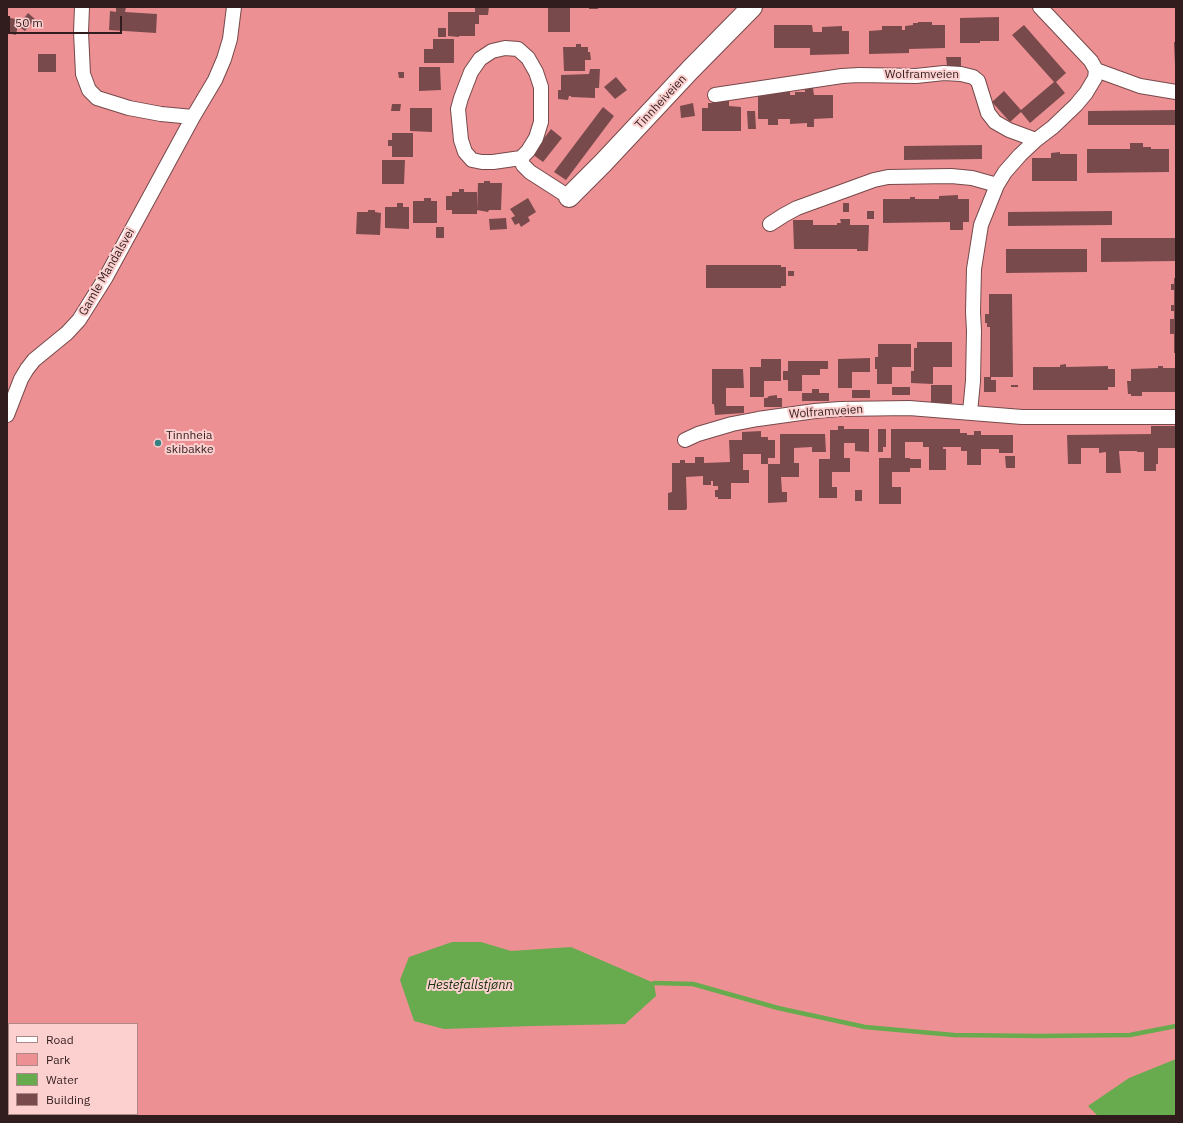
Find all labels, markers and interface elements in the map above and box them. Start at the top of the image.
scale bar [10,8,124,34]
text: 50 m [15,15,43,30]
street label: Wolframveien [885,68,959,82]
street label: Tinnheiveien [632,72,690,132]
street label: Gamle Mandalsvei [76,226,138,318]
street label: Wolframveien [788,402,864,422]
place label: Tinnheia skibakke [166,429,214,457]
marker: Tinnheia skibakke [153,438,163,448]
water label: Hestefallstjønn [427,977,513,993]
legend [8,1023,138,1115]
text: Road [46,1032,74,1047]
text: Park [46,1052,70,1067]
text: Water [46,1072,78,1087]
text: Building [46,1092,90,1107]

